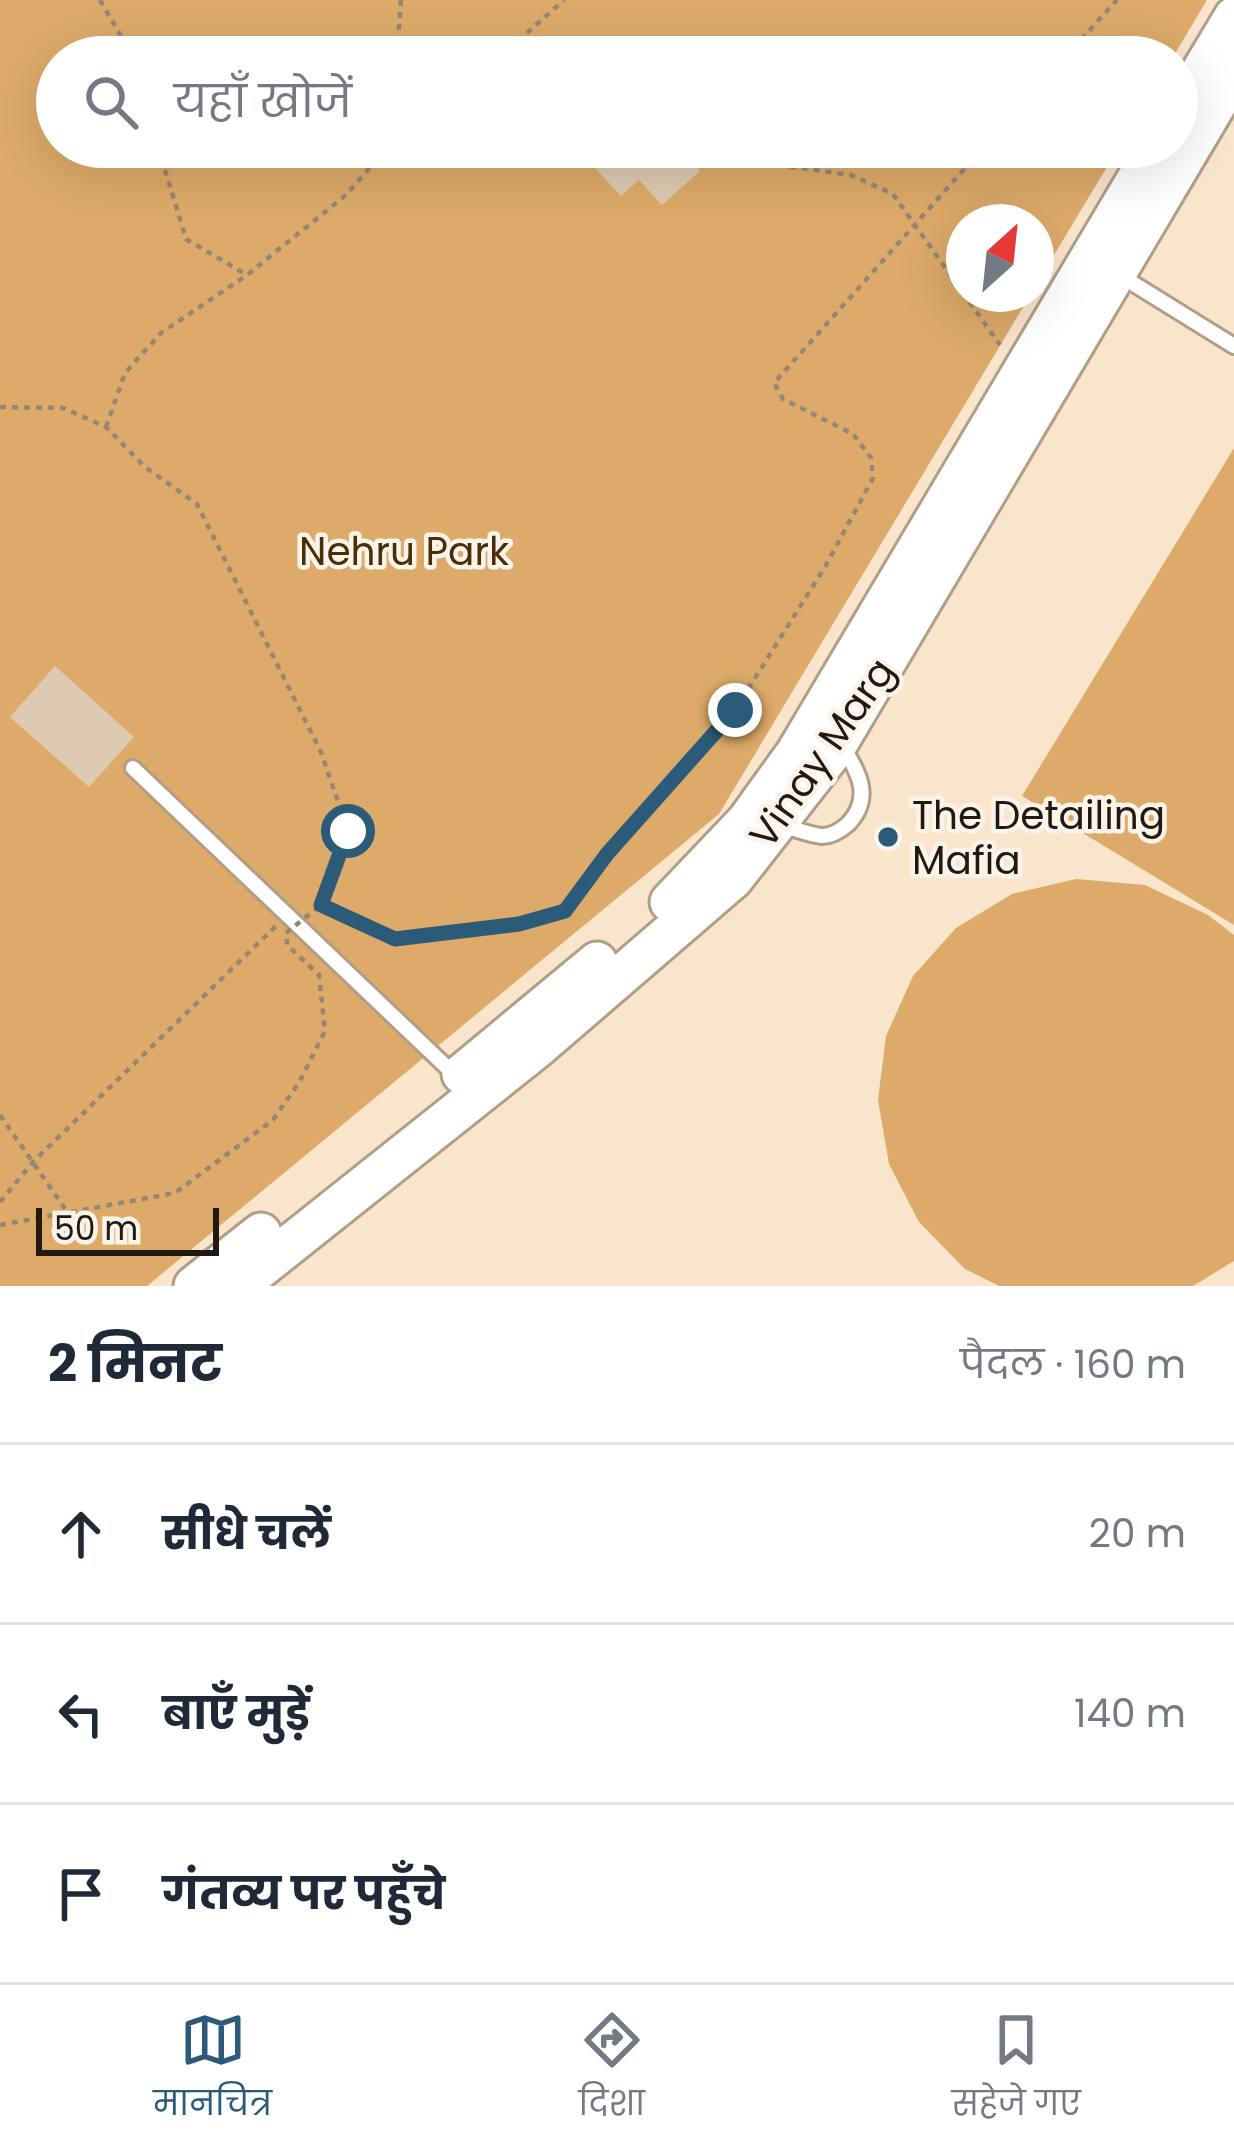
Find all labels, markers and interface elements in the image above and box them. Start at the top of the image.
search box [36,36,1198,168]
icon: search [78,69,144,135]
text: यहाँ खोजें [174,70,352,133]
north arrow [946,204,1054,312]
park label: Nehru Park [299,524,509,579]
street label: Vinay Marg [736,647,908,859]
route end [708,683,762,737]
place label: The Detailing Mafia [912,788,1165,888]
route start [321,804,375,858]
marker: The Detailing Mafia [875,824,901,850]
scale bar [36,1202,219,1255]
text: 50 m [54,1205,138,1252]
text: 2 मिनट [48,1328,222,1400]
text: पैदल · 160 m [960,1337,1186,1392]
icon: ahead [48,1501,114,1567]
text: सीधे चलें [162,1502,331,1565]
text: 20 m [1088,1506,1186,1561]
icon: left [48,1681,114,1747]
text: बाएँ मुड़ें [162,1682,310,1745]
text: 140 m [1074,1686,1186,1741]
icon: arrive [48,1861,114,1927]
text: गंतव्य पर पहुँचे [162,1862,446,1925]
tab: मानचित्र [153,2007,272,2129]
tab: दिशा [579,2007,645,2129]
tab: सहेजे गए [952,2007,1081,2129]

